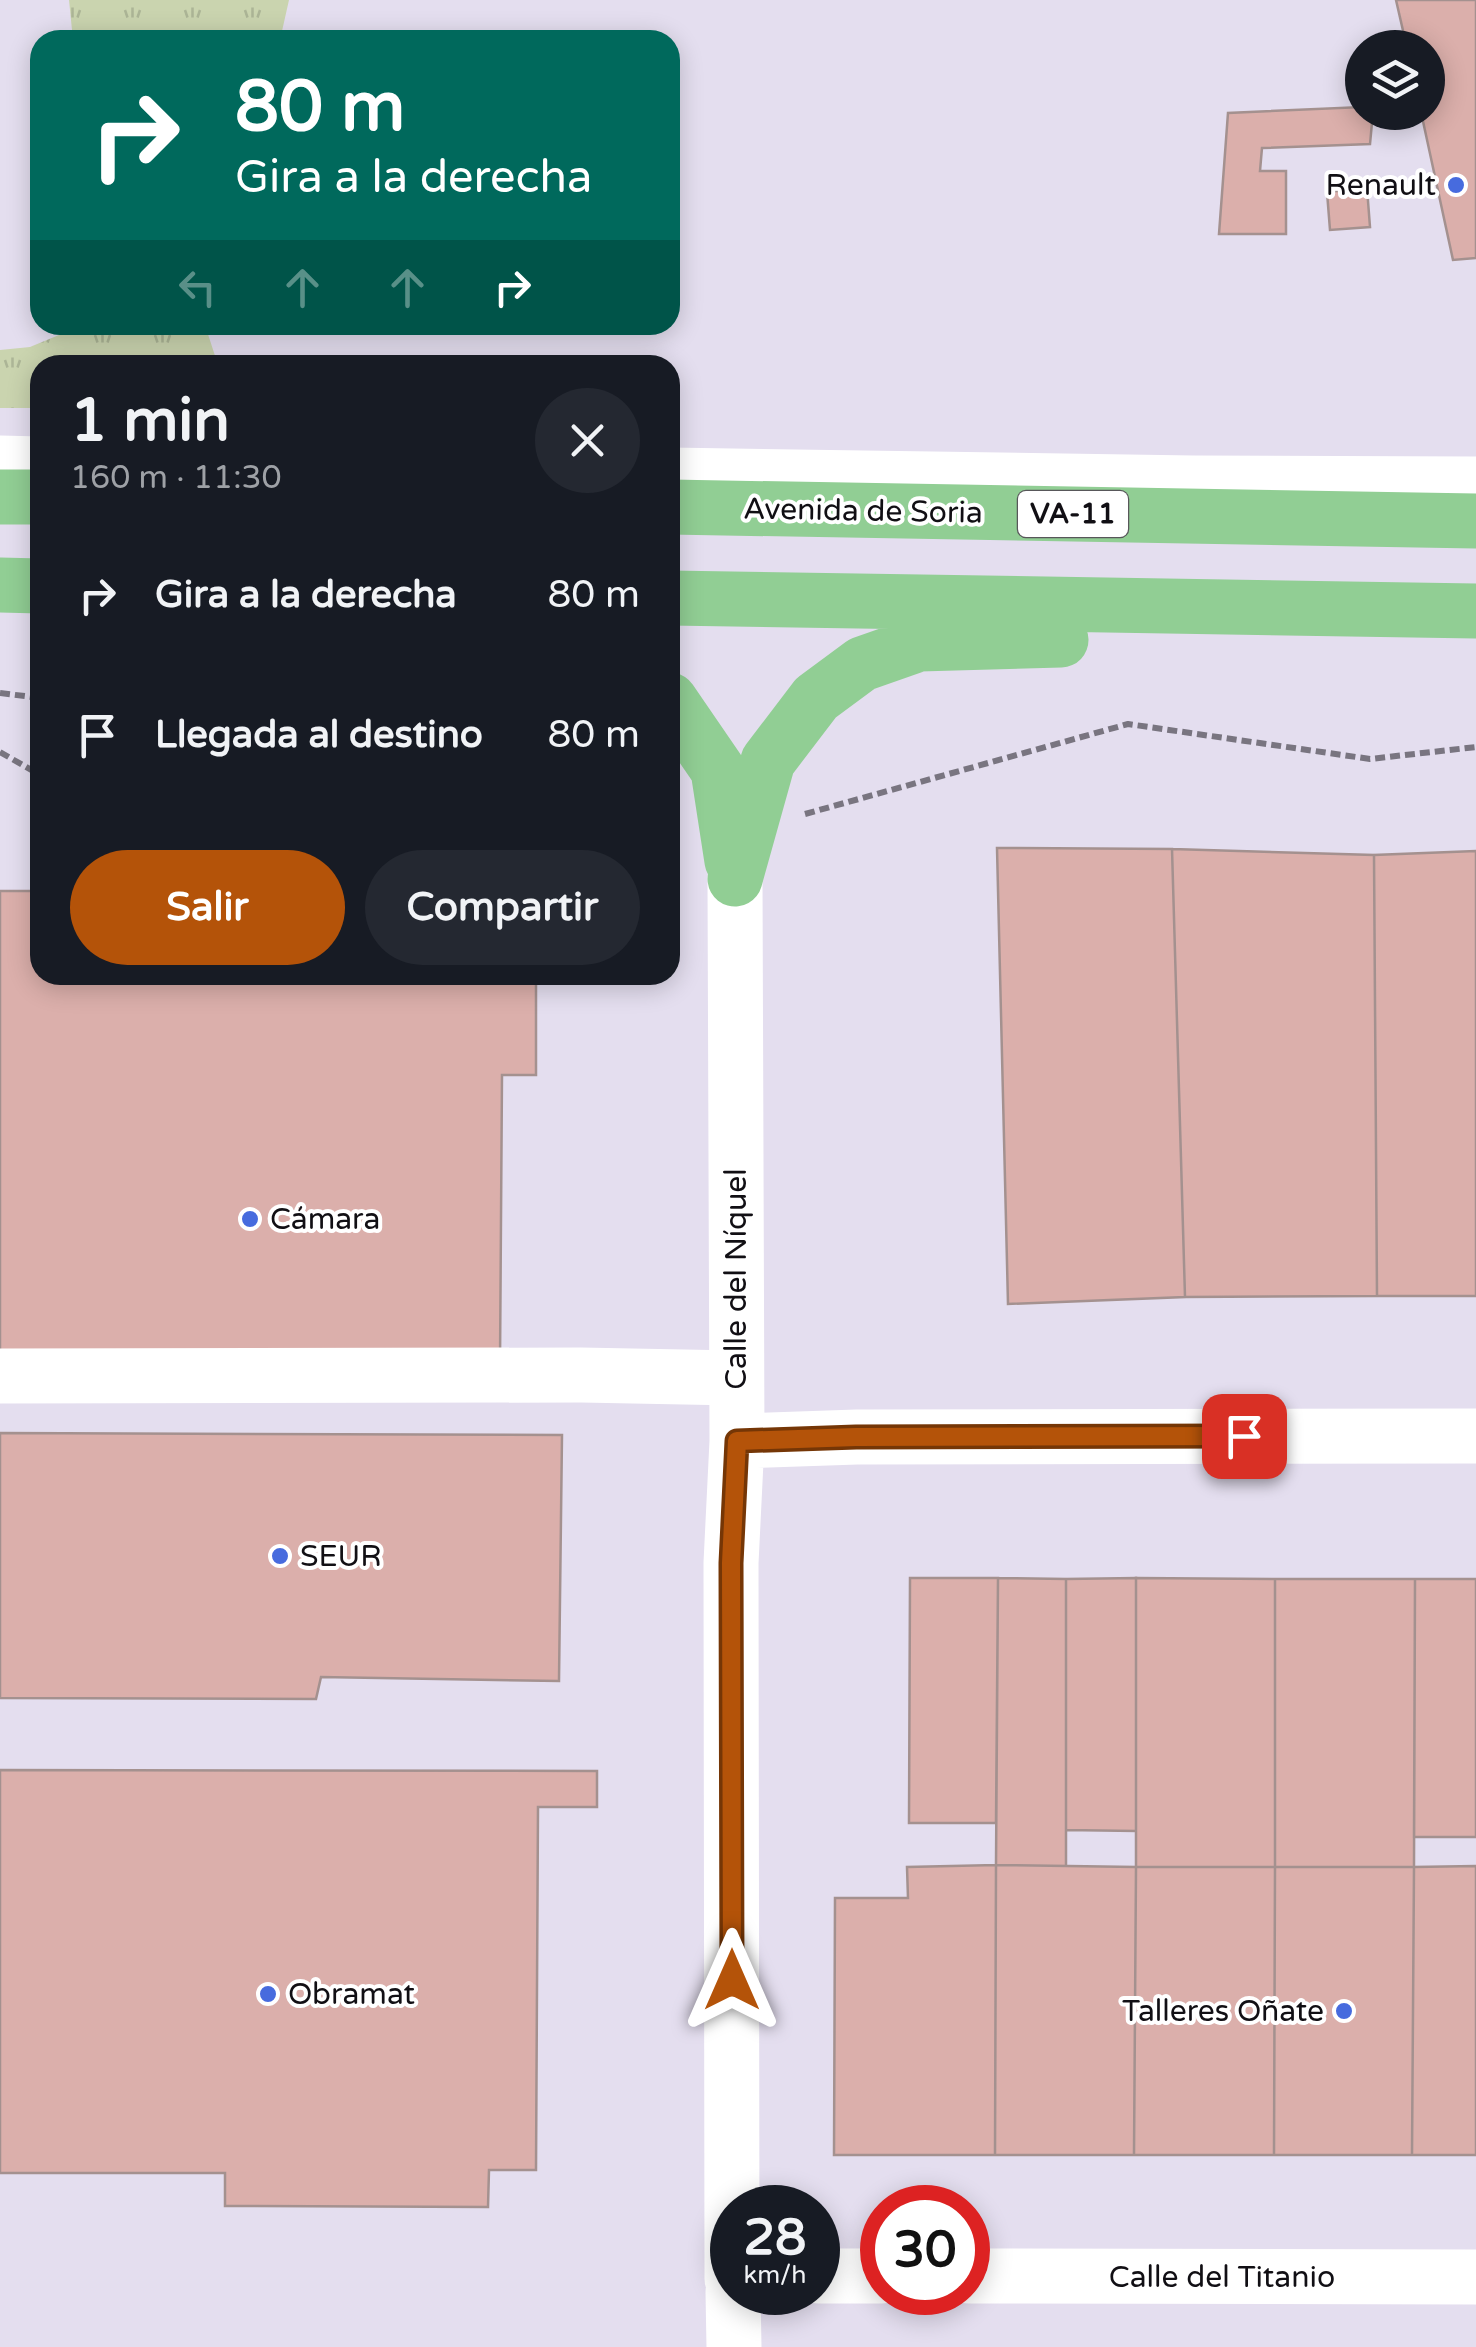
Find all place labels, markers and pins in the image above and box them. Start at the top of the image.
place label: Renault [1325,167,1436,204]
marker: Renault [1445,174,1467,196]
place label: Cámara [270,1201,380,1238]
marker: Cámara [239,1208,261,1230]
pin [1202,1394,1287,1479]
place label: SEUR [300,1538,382,1575]
marker: SEUR [269,1545,291,1567]
place label: Obramat [288,1976,415,2013]
marker: Obramat [257,1983,279,2005]
place label: Talleres Oñate [1122,1993,1324,2030]
marker: Talleres Oñate [1333,2000,1355,2022]

